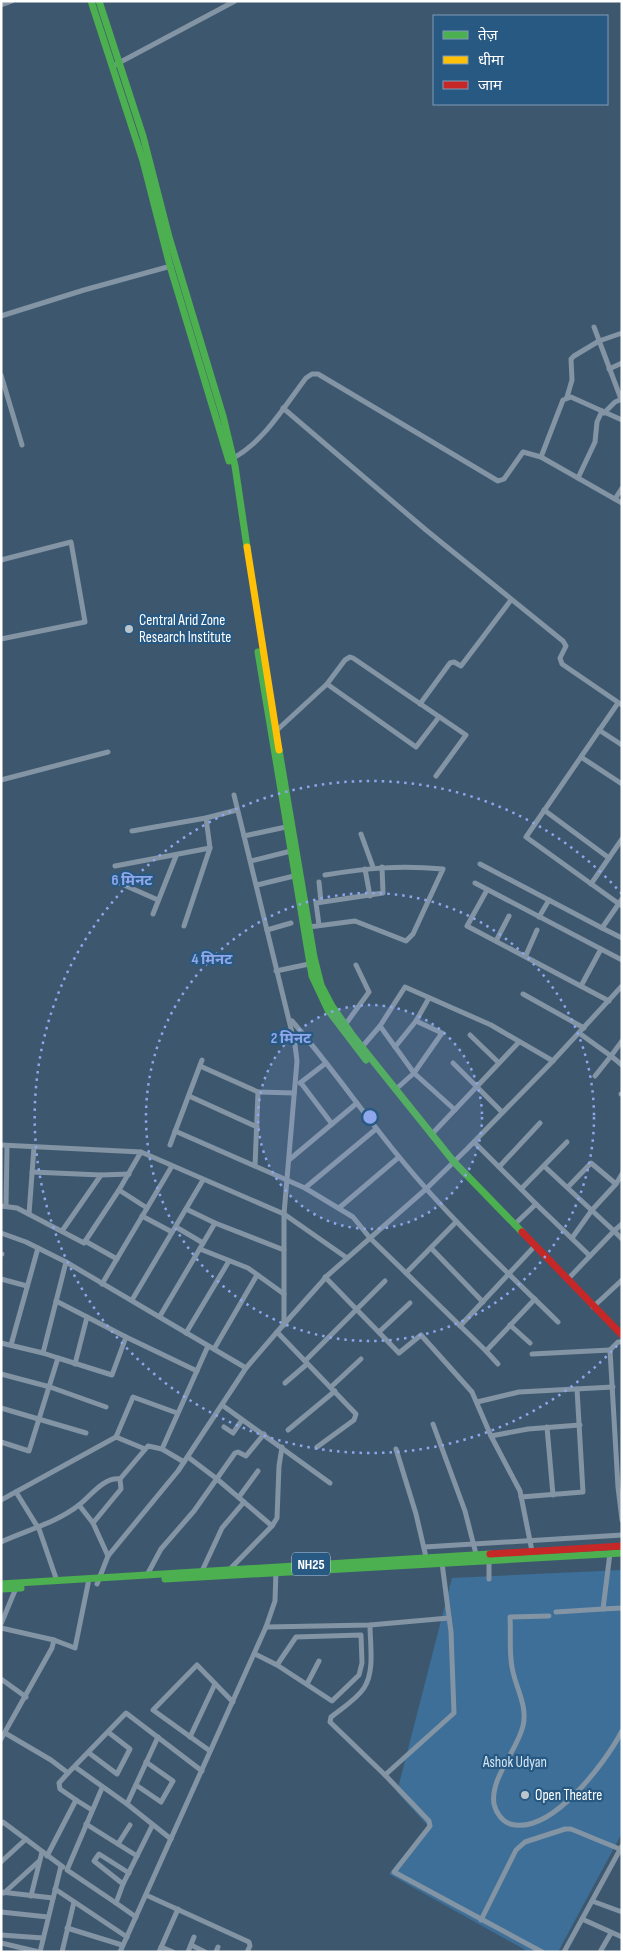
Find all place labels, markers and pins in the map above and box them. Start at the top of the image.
place label: Central Arid Zone Research Institute [139,611,231,647]
marker: Central Arid Zone Research Institute [123,623,135,635]
centre of rings [361,1108,379,1126]
place label: Open Theatre [535,1786,602,1805]
marker: Open Theatre [519,1789,531,1801]

